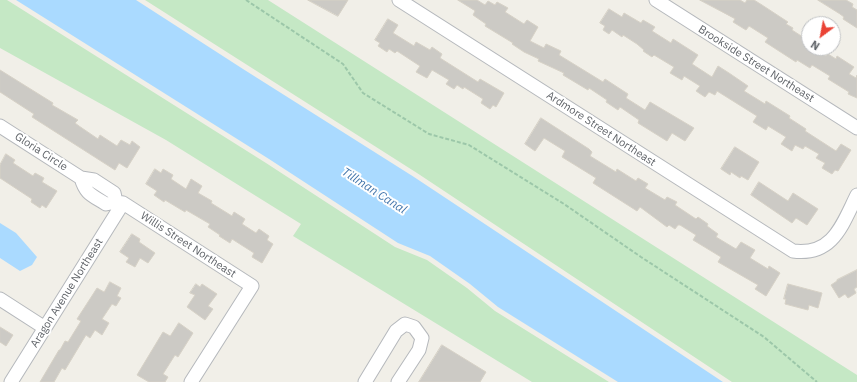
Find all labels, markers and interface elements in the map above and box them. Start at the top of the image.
north arrow [801,16,841,56]
street label: Brookside Street Northeast [696,23,816,105]
street label: Ardmore Street Northeast [544,89,658,169]
street label: Gloria Circle [12,130,70,174]
water label: Tillman Canal [339,165,409,217]
street label: Willis Street Northeast [138,209,238,281]
street label: Aragon Avenue Northeast [28,236,106,350]

